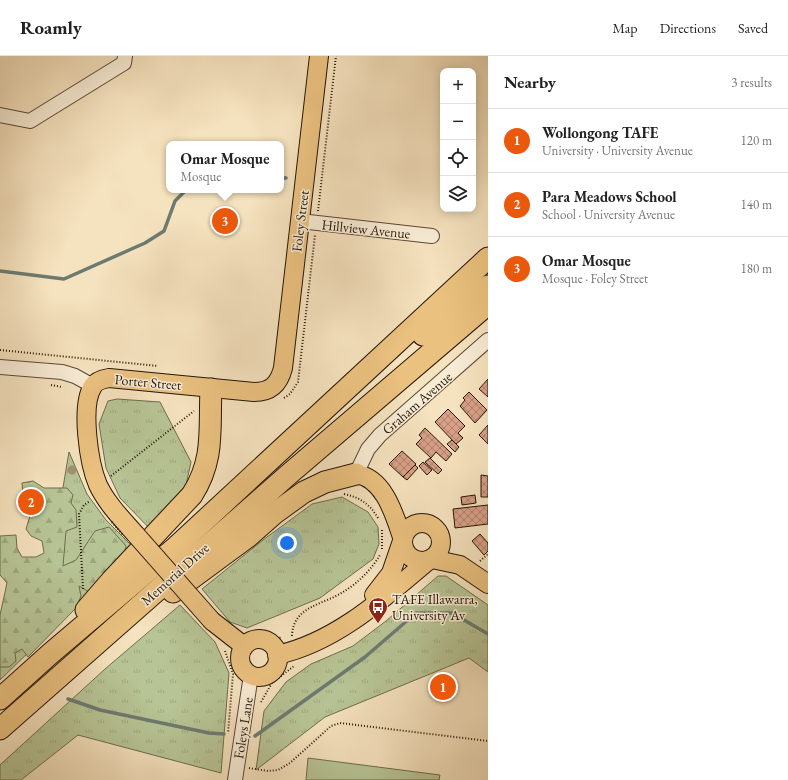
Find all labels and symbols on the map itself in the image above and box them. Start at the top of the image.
street label: Foley Street [287,189,313,253]
pin: 3 [212,206,238,236]
street label: Hillview Avenue [321,215,412,243]
street label: Graham Avenue [378,367,456,438]
street label: Porter Street [114,370,183,394]
pin: 2 [18,487,44,517]
your location [277,533,297,553]
street label: Memorial Drive [137,538,213,609]
place label: TAFE Illawarra, University Av [392,590,478,624]
bus stop icon: TAFE Illawarra, University Av [367,596,389,624]
pin: 1 [430,672,456,702]
street label: Foleys Lane [229,695,257,760]

